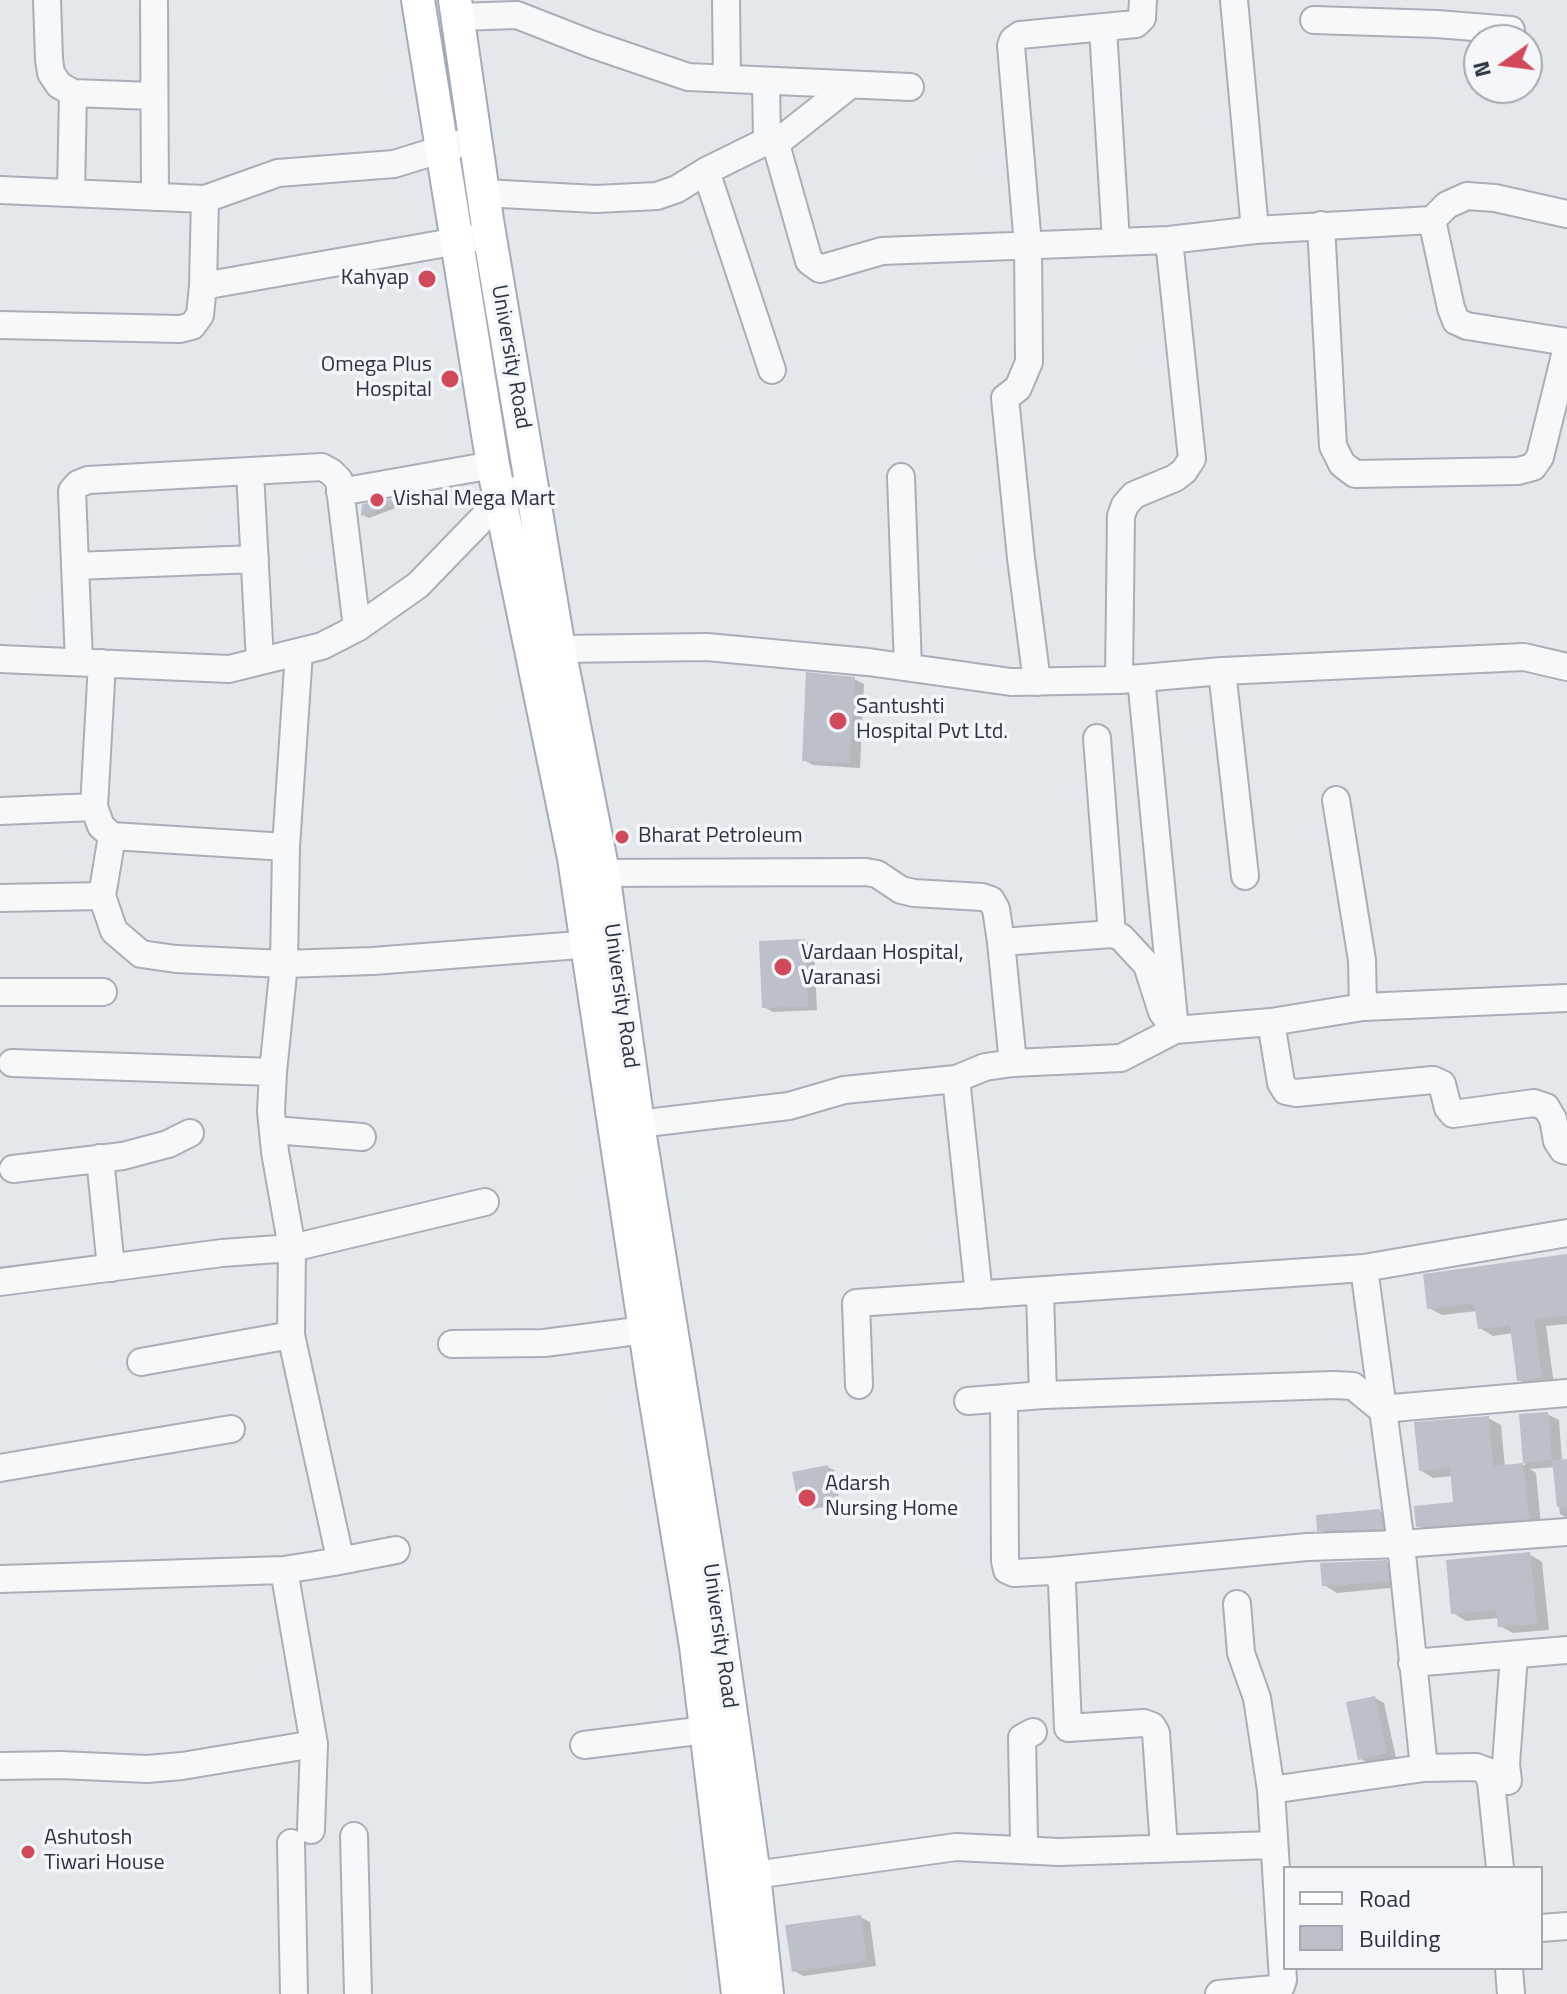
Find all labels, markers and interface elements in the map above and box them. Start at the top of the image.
north arrow [1463,24,1543,104]
text: N [1463,58,1500,81]
place label: Kahyap [341,266,409,292]
marker: Kahyap [416,268,438,290]
street label: University Road [484,283,536,431]
place label: Omega Plus Hospital [321,353,432,404]
marker: Omega Plus Hospital [439,368,461,390]
place label: Vishal Mega Mart [393,487,555,513]
marker: Vishal Mega Mart [368,491,386,509]
place label: Santushti Hospital Pvt Ltd. [856,695,1008,746]
marker: Santushti Hospital Pvt Ltd. [827,710,849,732]
place label: Bharat Petroleum [638,824,803,850]
marker: Bharat Petroleum [613,828,631,846]
street label: University Road [597,922,643,1070]
place label: Vardaan Hospital, Varanasi [801,941,964,992]
marker: Vardaan Hospital, Varanasi [772,956,794,978]
place label: Adarsh Nursing Home [825,1472,958,1524]
marker: Adarsh Nursing Home [796,1487,818,1509]
street label: University Road [696,1562,742,1710]
place label: Ashutosh Tiwari House [44,1826,165,1878]
marker: Ashutosh Tiwari House [19,1843,37,1861]
legend [1283,1866,1543,1970]
text: Road [1359,1880,1411,1916]
text: Building [1359,1920,1441,1956]

